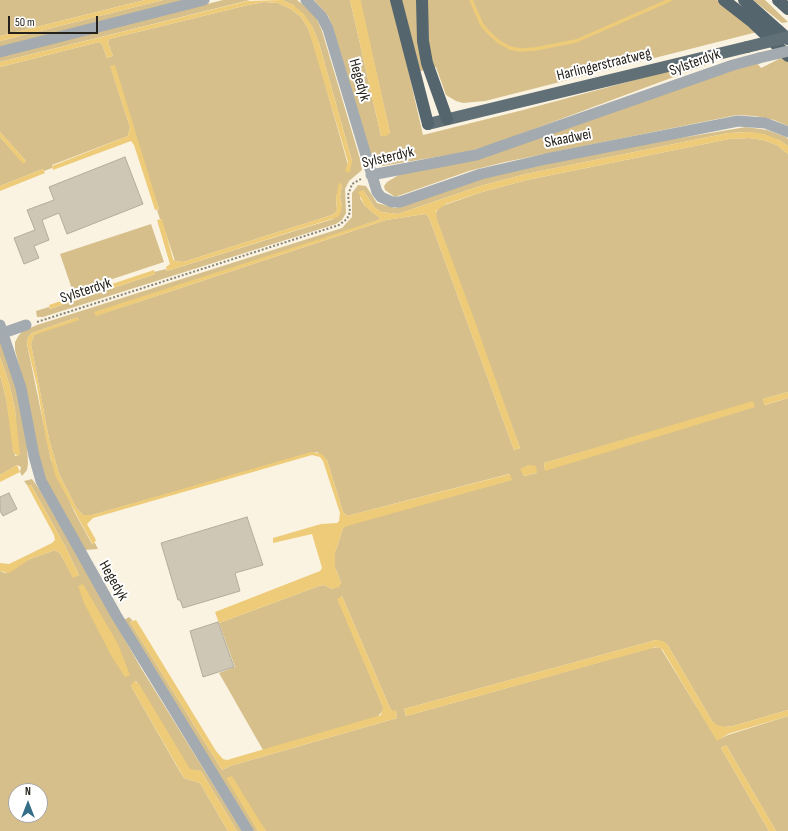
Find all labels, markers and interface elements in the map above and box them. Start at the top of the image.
scale bar [10,8,100,34]
text: 50 m [15,15,35,30]
street label: Harlingerstraatweg [555,45,653,85]
street label: Sylsterdyk [667,46,723,80]
street label: Hegedyk [344,57,374,103]
street label: Skaadwei [543,126,593,152]
street label: Sylsterdyk [360,143,416,173]
street label: Sylsterdyk [58,274,114,308]
street label: Hegedyk [94,558,132,604]
north arrow [8,783,48,823]
text: N [25,785,31,798]

